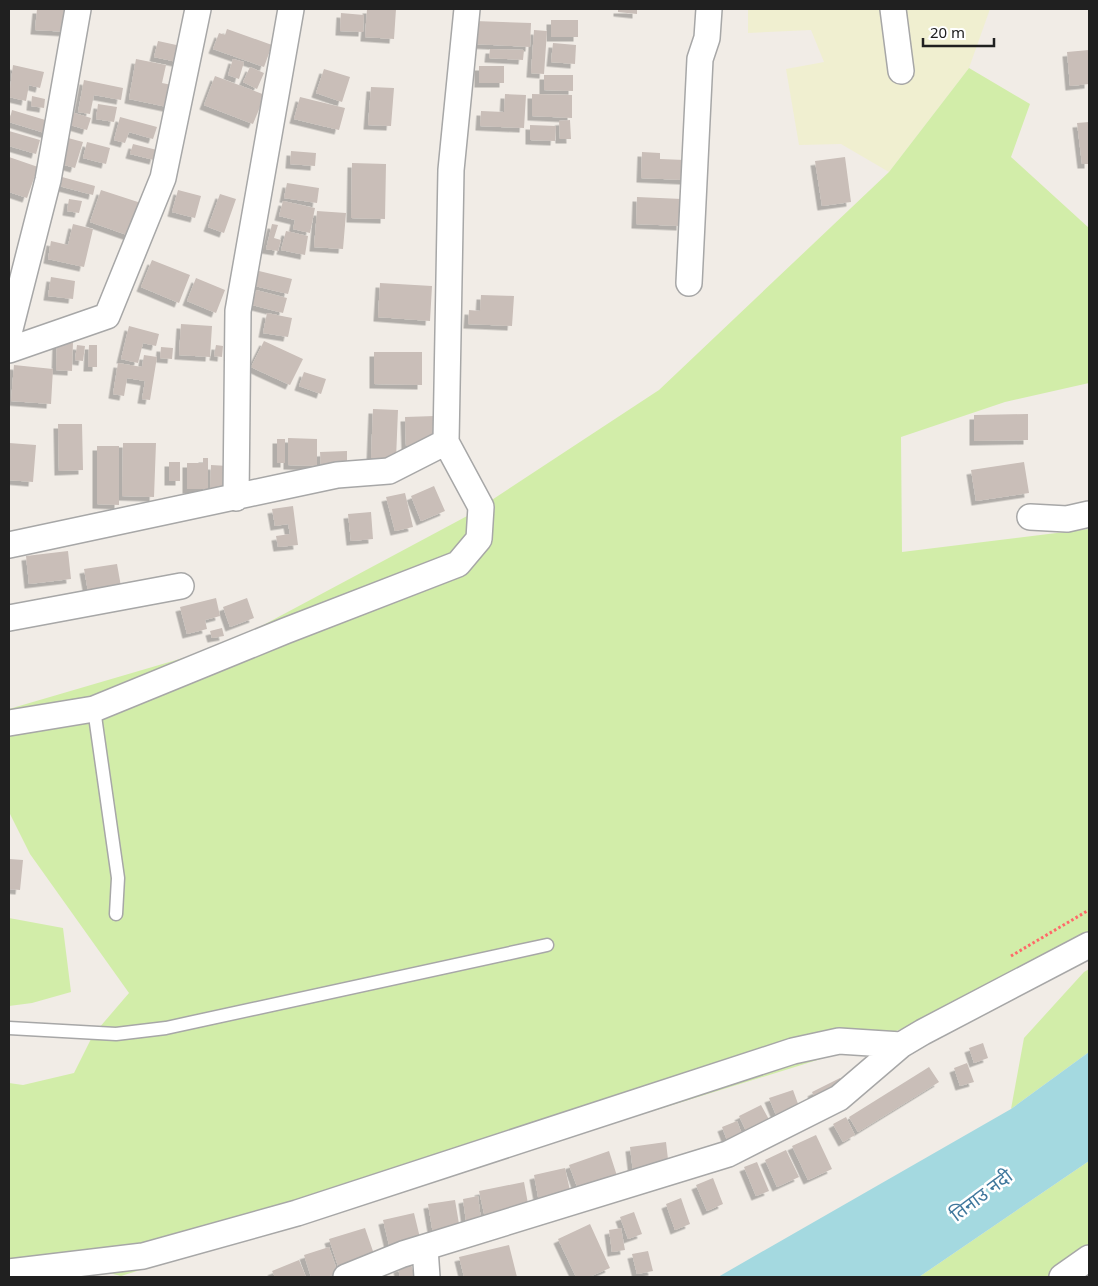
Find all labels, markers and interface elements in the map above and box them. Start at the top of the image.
scale bar [923,15,994,47]
text: 20 m [930,22,965,42]
water label: तिनाउ नदी [944,1162,1018,1227]

